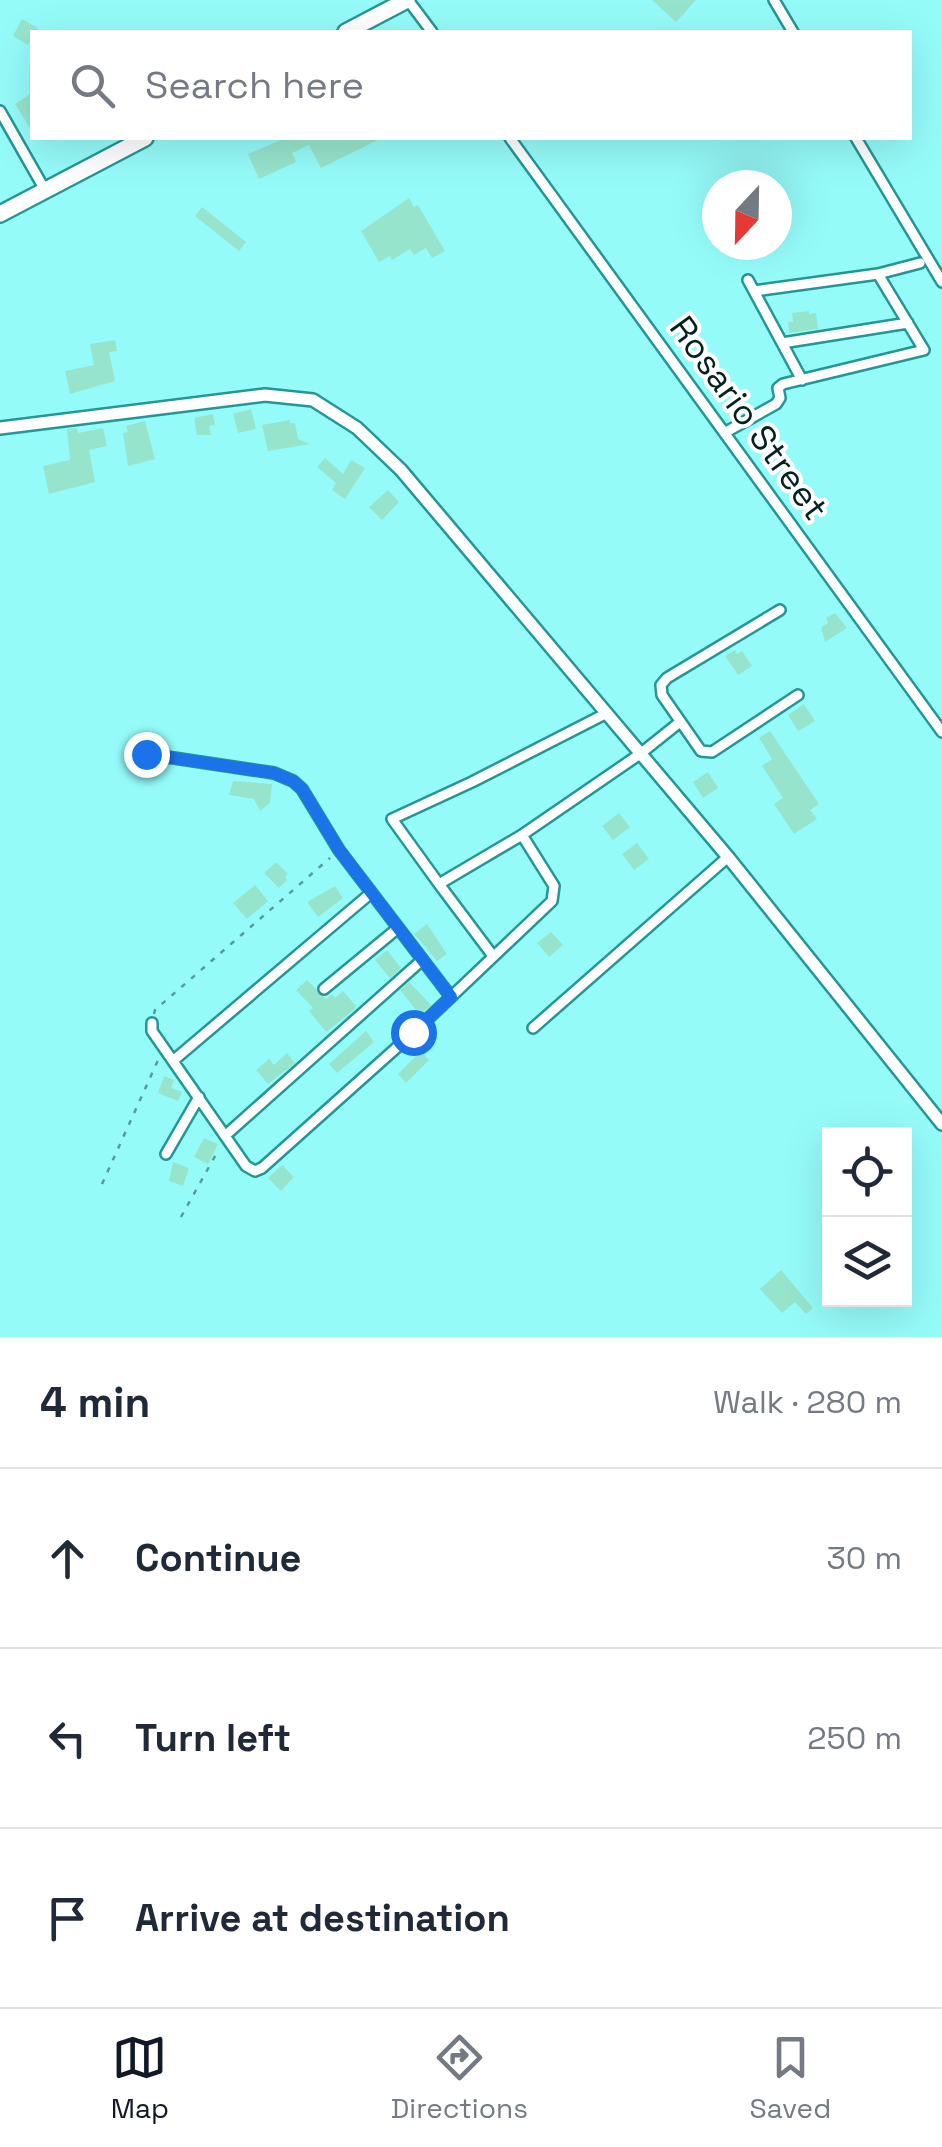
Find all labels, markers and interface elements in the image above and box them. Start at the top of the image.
search box [30,30,912,140]
icon: search [65,58,120,113]
text: Search here [145,61,364,109]
north arrow [702,170,792,260]
street label: Rosario Street [660,307,838,529]
route end [124,732,170,778]
route start [391,1010,437,1056]
map controls [822,1127,912,1307]
button: locate [822,1127,912,1217]
button: layers [822,1217,912,1307]
text: 4 min [40,1376,150,1429]
text: Walk · 280 m [713,1382,902,1422]
icon: ahead [40,1531,95,1586]
text: Continue [135,1534,301,1582]
text: 30 m [826,1538,902,1578]
icon: left [40,1711,95,1766]
text: Turn left [135,1714,291,1762]
text: 250 m [807,1718,902,1758]
icon: arrive [40,1891,95,1946]
text: Arrive at destination [135,1894,510,1942]
tab: Map [111,2030,169,2126]
tab: Directions [391,2030,528,2126]
tab: Saved [750,2030,831,2126]

